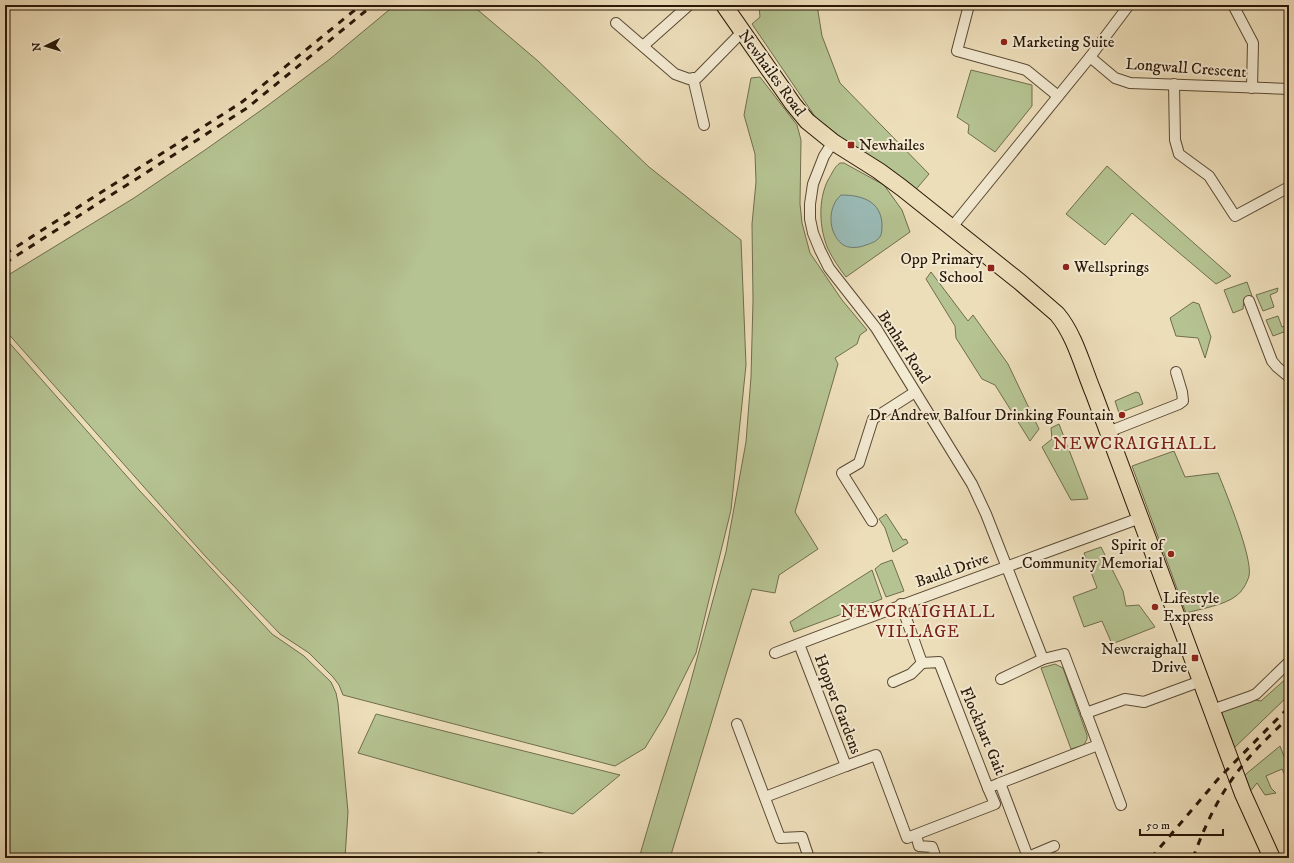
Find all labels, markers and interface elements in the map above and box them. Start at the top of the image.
north arrow [26,26,66,66]
street label: Newhailes Road [734,26,810,120]
place label: Marketing Suite [1012,32,1115,52]
marker: Marketing Suite [999,37,1009,47]
text: N [30,42,44,52]
street label: Longwall Crescent [1125,54,1247,82]
place label: Newhailes [859,135,925,155]
marker: Newhailes [846,140,856,150]
place label: Opp Primary School [900,249,983,287]
place label: Wellsprings [1073,257,1149,277]
marker: Wellsprings [1061,262,1071,272]
marker: Opp Primary School [986,263,996,273]
street label: Benhar Road [873,307,935,387]
place label: Dr Andrew Balfour Drinking Fountain [869,405,1115,425]
marker: Dr Andrew Balfour Drinking Fountain [1117,410,1127,420]
district label: NEWCRAIGHALL [1053,433,1217,455]
place label: Spirit of Community Memorial [1022,535,1166,573]
street label: Bauld Drive [913,548,992,592]
marker: Spirit of Community Memorial [1166,549,1176,559]
place label: Lifestyle Express [1163,588,1220,626]
district label: NEWCRAIGHALL VILLAGE [840,601,996,643]
marker: Lifestyle Express [1150,602,1160,612]
place label: Newcraighall Drive [1101,639,1187,677]
street label: Hopper Gardens [810,651,866,757]
marker: Newcraighall Drive [1190,653,1200,663]
street label: Flockhart Gait [955,684,1011,778]
scale bar [1140,811,1223,837]
text: 50 m [1146,818,1170,833]

